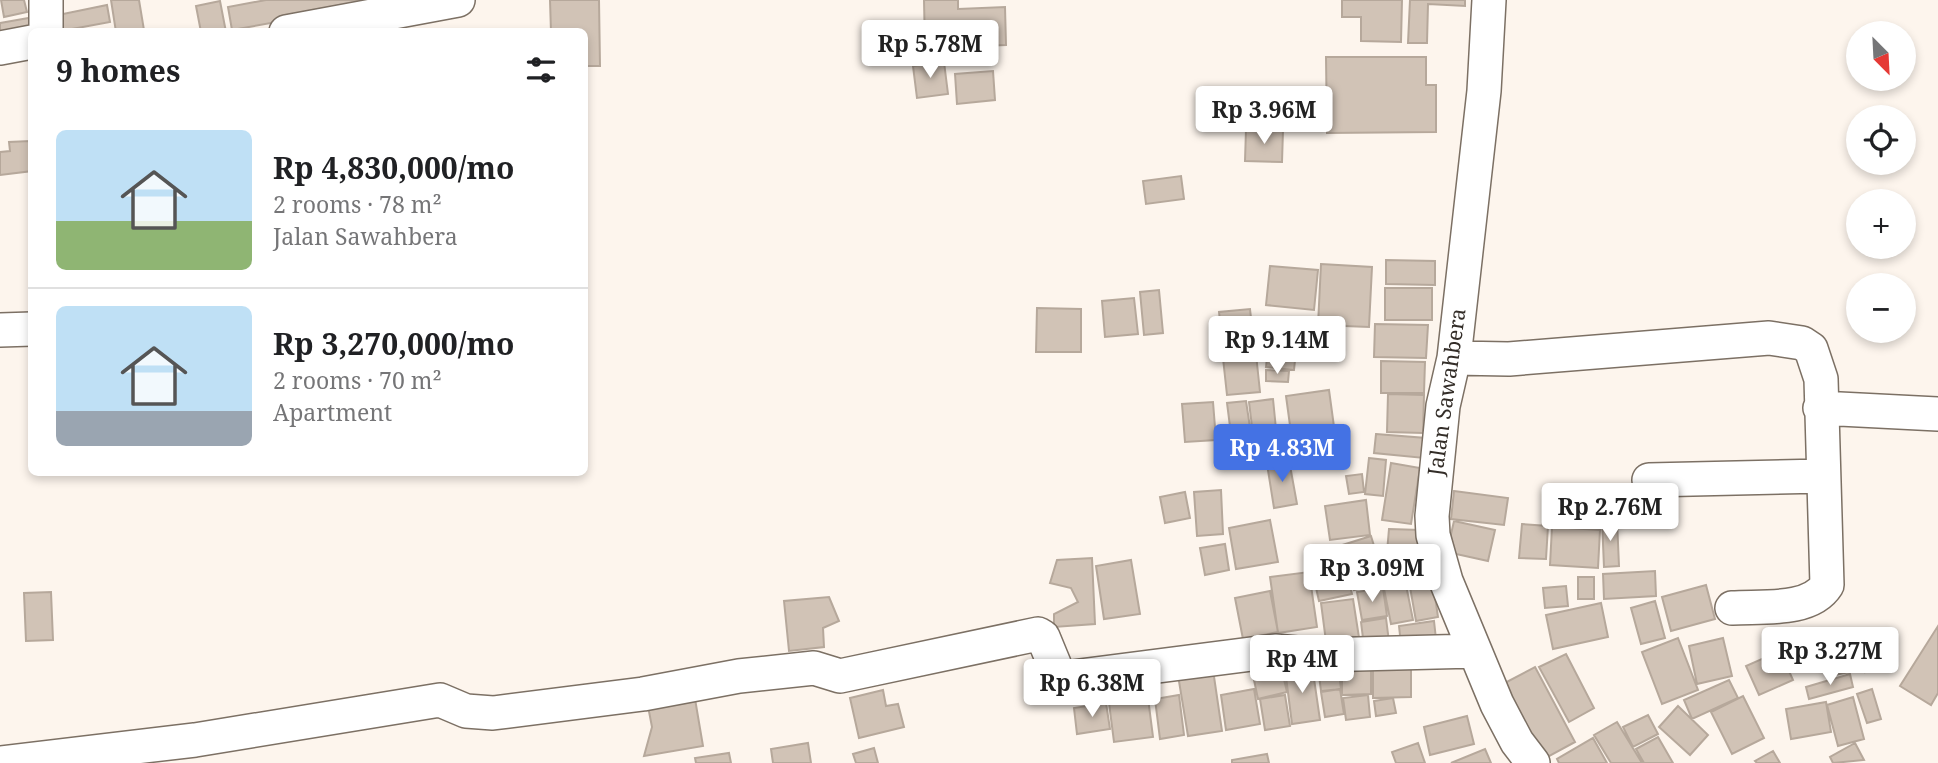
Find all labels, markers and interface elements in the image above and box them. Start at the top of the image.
pin: Rp 5.78M [858,20,1002,80]
north arrow [1846,21,1916,91]
map controls [1846,21,1916,343]
text: Rp 5.78M [878,27,982,59]
text: 9 homes [56,50,180,91]
icon: filters [522,51,560,89]
pin: Rp 3.96M [1192,86,1336,146]
text: Rp 3.96M [1212,93,1316,125]
button: locate [1846,105,1916,175]
text: Rp 4,830,000/mo [273,147,514,188]
icon: home [112,158,196,242]
text: 2 rooms · 78 m² [273,188,442,220]
button: + [1846,189,1916,259]
text: Jalan Sawahbera [273,220,458,252]
button: − [1846,273,1916,343]
street label: Jalan Sawahbera [1420,306,1472,478]
pin: Rp 9.14M [1205,316,1349,376]
text: Rp 3,270,000/mo [273,323,514,364]
text: Rp 9.14M [1225,323,1329,355]
icon: home [112,334,196,418]
text: 2 rooms · 70 m² [273,364,442,396]
text: Apartment [273,396,392,428]
pin: Rp 4.83M [1210,424,1354,484]
text: Rp 4.83M [1230,431,1334,463]
pin: Rp 2.76M [1538,484,1682,543]
text: Rp 2.76M [1558,490,1662,522]
pin: Rp 3.09M [1300,544,1444,604]
text: Rp 3.09M [1320,551,1424,583]
pin: Rp 3.27M [1758,628,1902,687]
text: Rp 3.27M [1778,634,1882,666]
pin: Rp 4M [1253,636,1351,695]
text: Rp 4M [1266,642,1338,674]
pin: Rp 6.38M [1020,660,1164,719]
text: Rp 6.38M [1040,666,1144,698]

